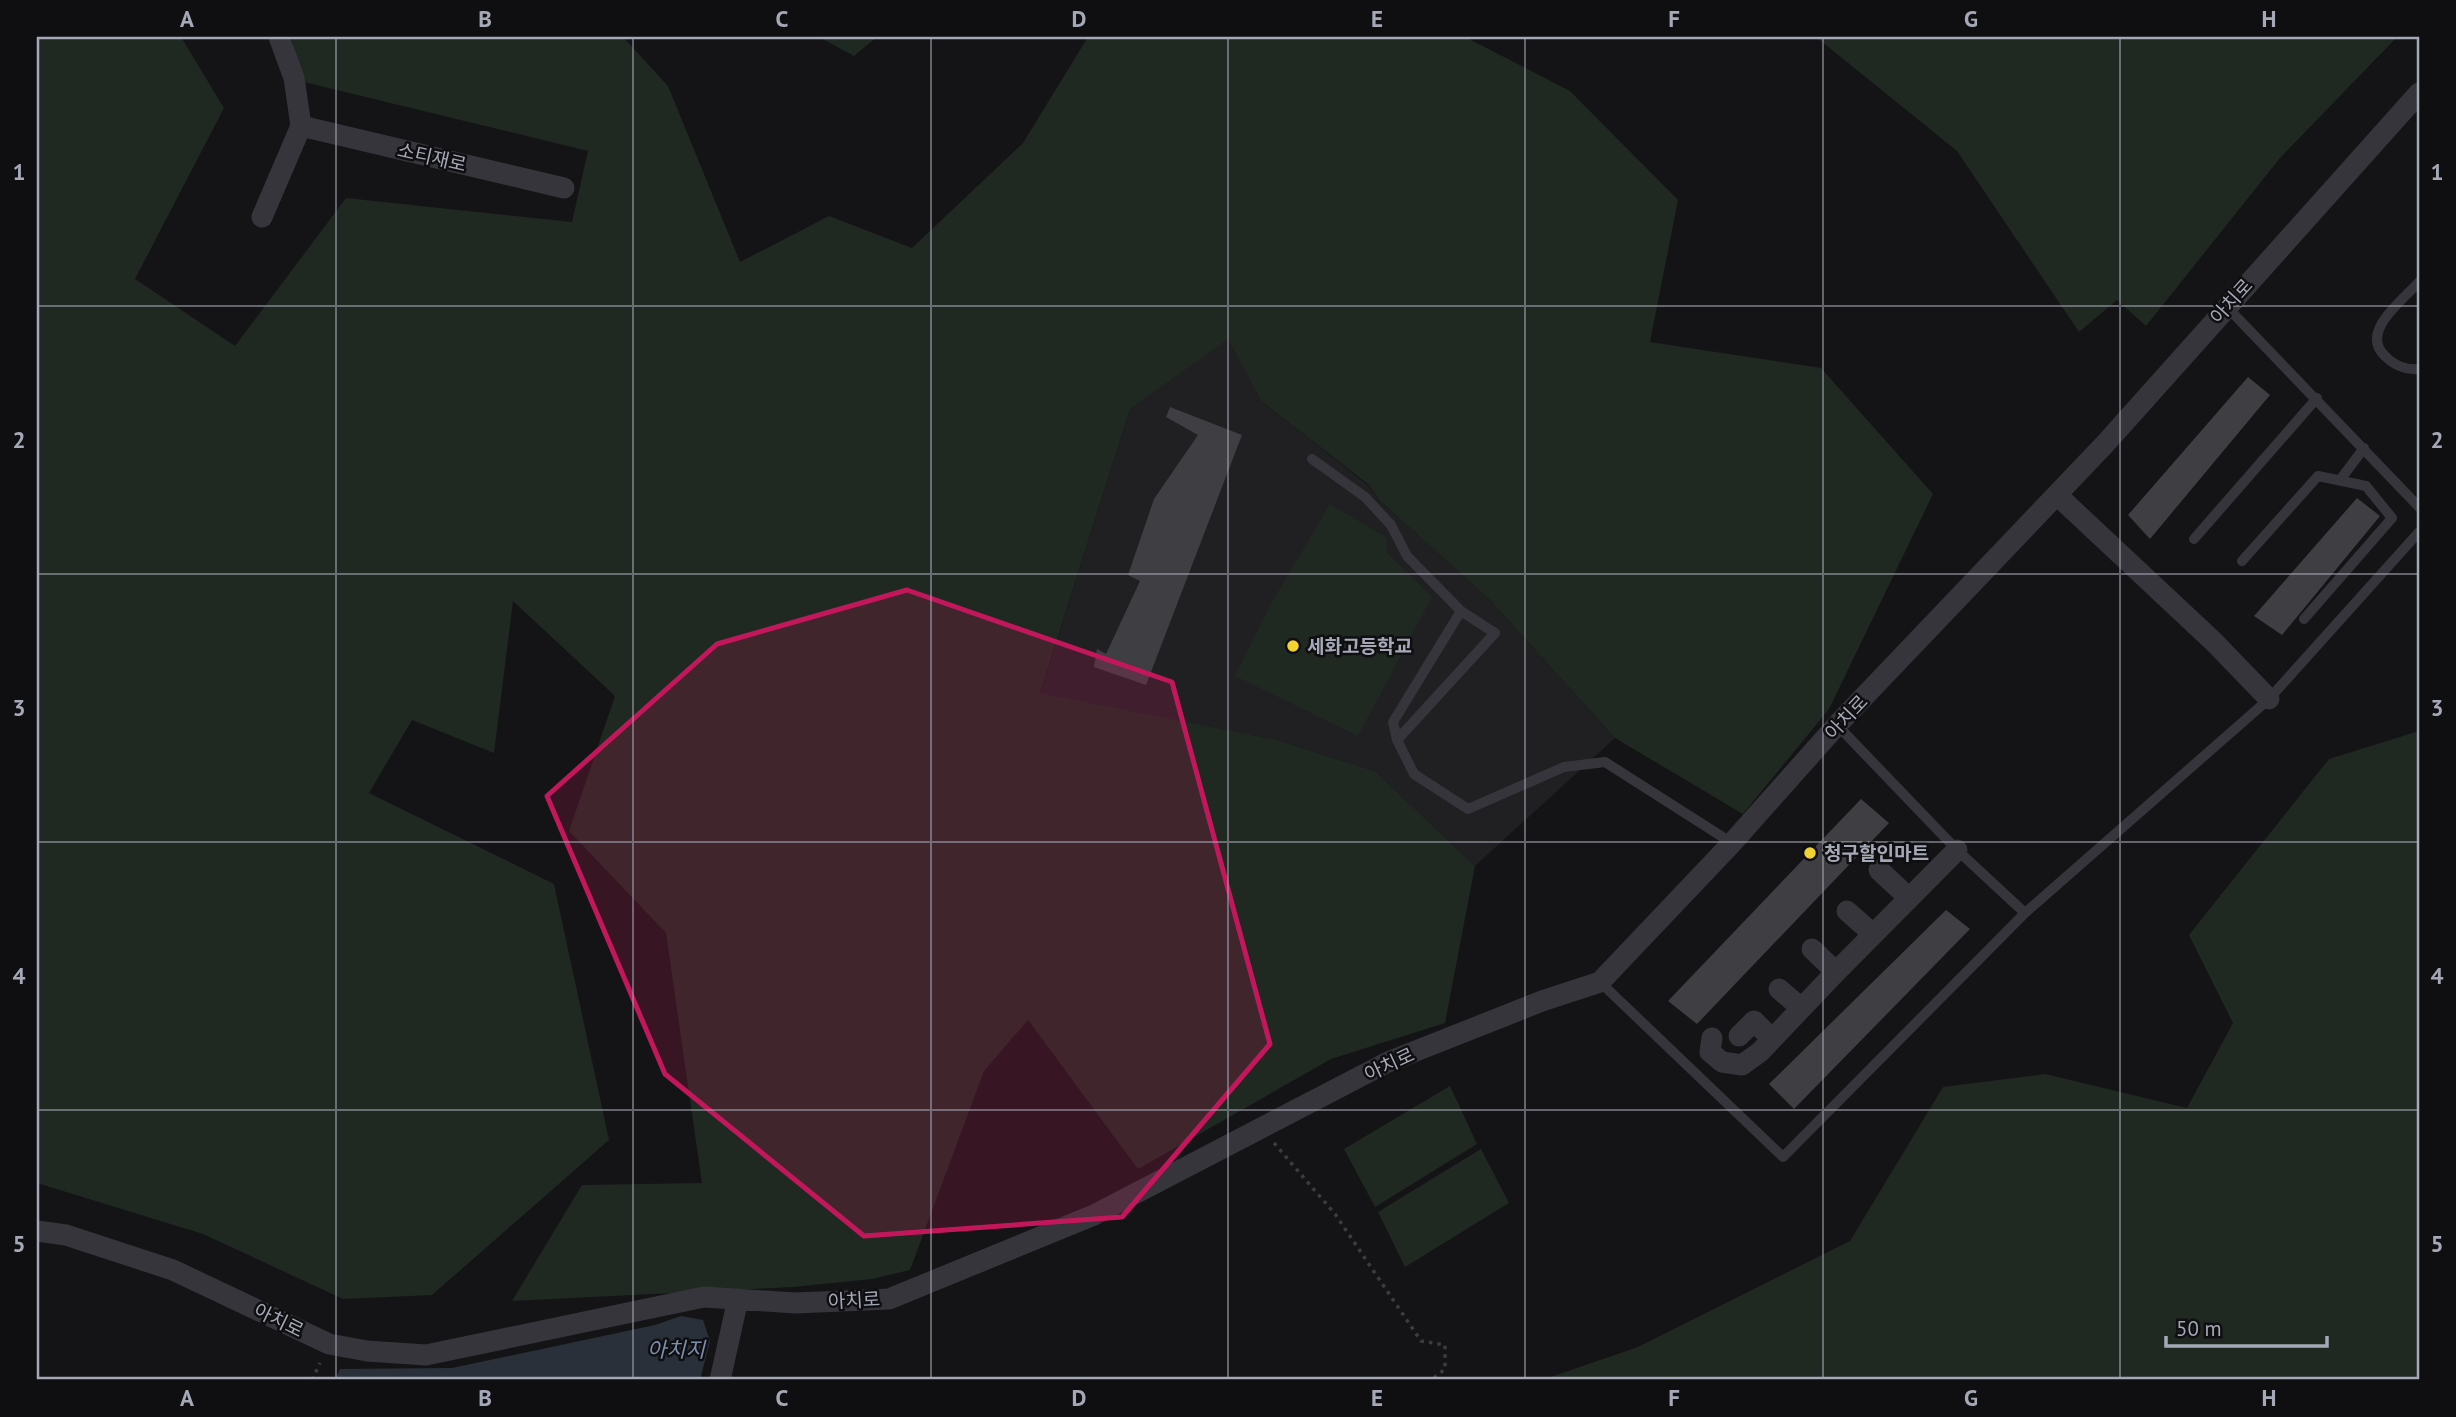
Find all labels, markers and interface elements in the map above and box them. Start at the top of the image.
text: A [180,4,194,33]
text: B [478,4,492,33]
text: C [776,4,789,33]
text: D [1072,4,1086,33]
text: E [1371,4,1383,33]
text: F [1668,4,1680,33]
text: G [1964,4,1978,33]
text: H [2262,4,2276,33]
street label: 소티재로 [395,137,469,177]
text: 1 [12,157,26,186]
text: 1 [2430,157,2444,186]
street label: 아치로 [2205,273,2257,329]
text: 2 [12,425,26,454]
text: 2 [2430,425,2444,454]
place label: 세화고등학교 [1307,634,1412,658]
marker: 세화고등학교 [1285,638,1301,654]
street label: 아치로 [1819,690,1873,744]
text: 3 [12,693,26,722]
text: 3 [2430,693,2444,722]
place label: 청구할인마트 [1824,841,1929,865]
marker: 청구할인마트 [1802,845,1818,861]
text: 4 [12,961,26,990]
text: 4 [2430,961,2444,990]
street label: 아치로 [1360,1042,1418,1086]
text: 5 [12,1229,26,1258]
text: 5 [2430,1229,2444,1258]
street label: 아치로 [827,1287,881,1313]
street label: 아치로 [250,1298,308,1342]
scale bar [2166,1305,2326,1349]
text: 50 m [2176,1315,2222,1342]
water label: 아치지 [647,1336,707,1363]
text: A [180,1383,194,1412]
text: B [478,1383,492,1412]
text: C [776,1383,789,1412]
text: D [1072,1383,1086,1412]
text: E [1371,1383,1383,1412]
text: F [1668,1383,1680,1412]
text: G [1964,1383,1978,1412]
text: H [2262,1383,2276,1412]

